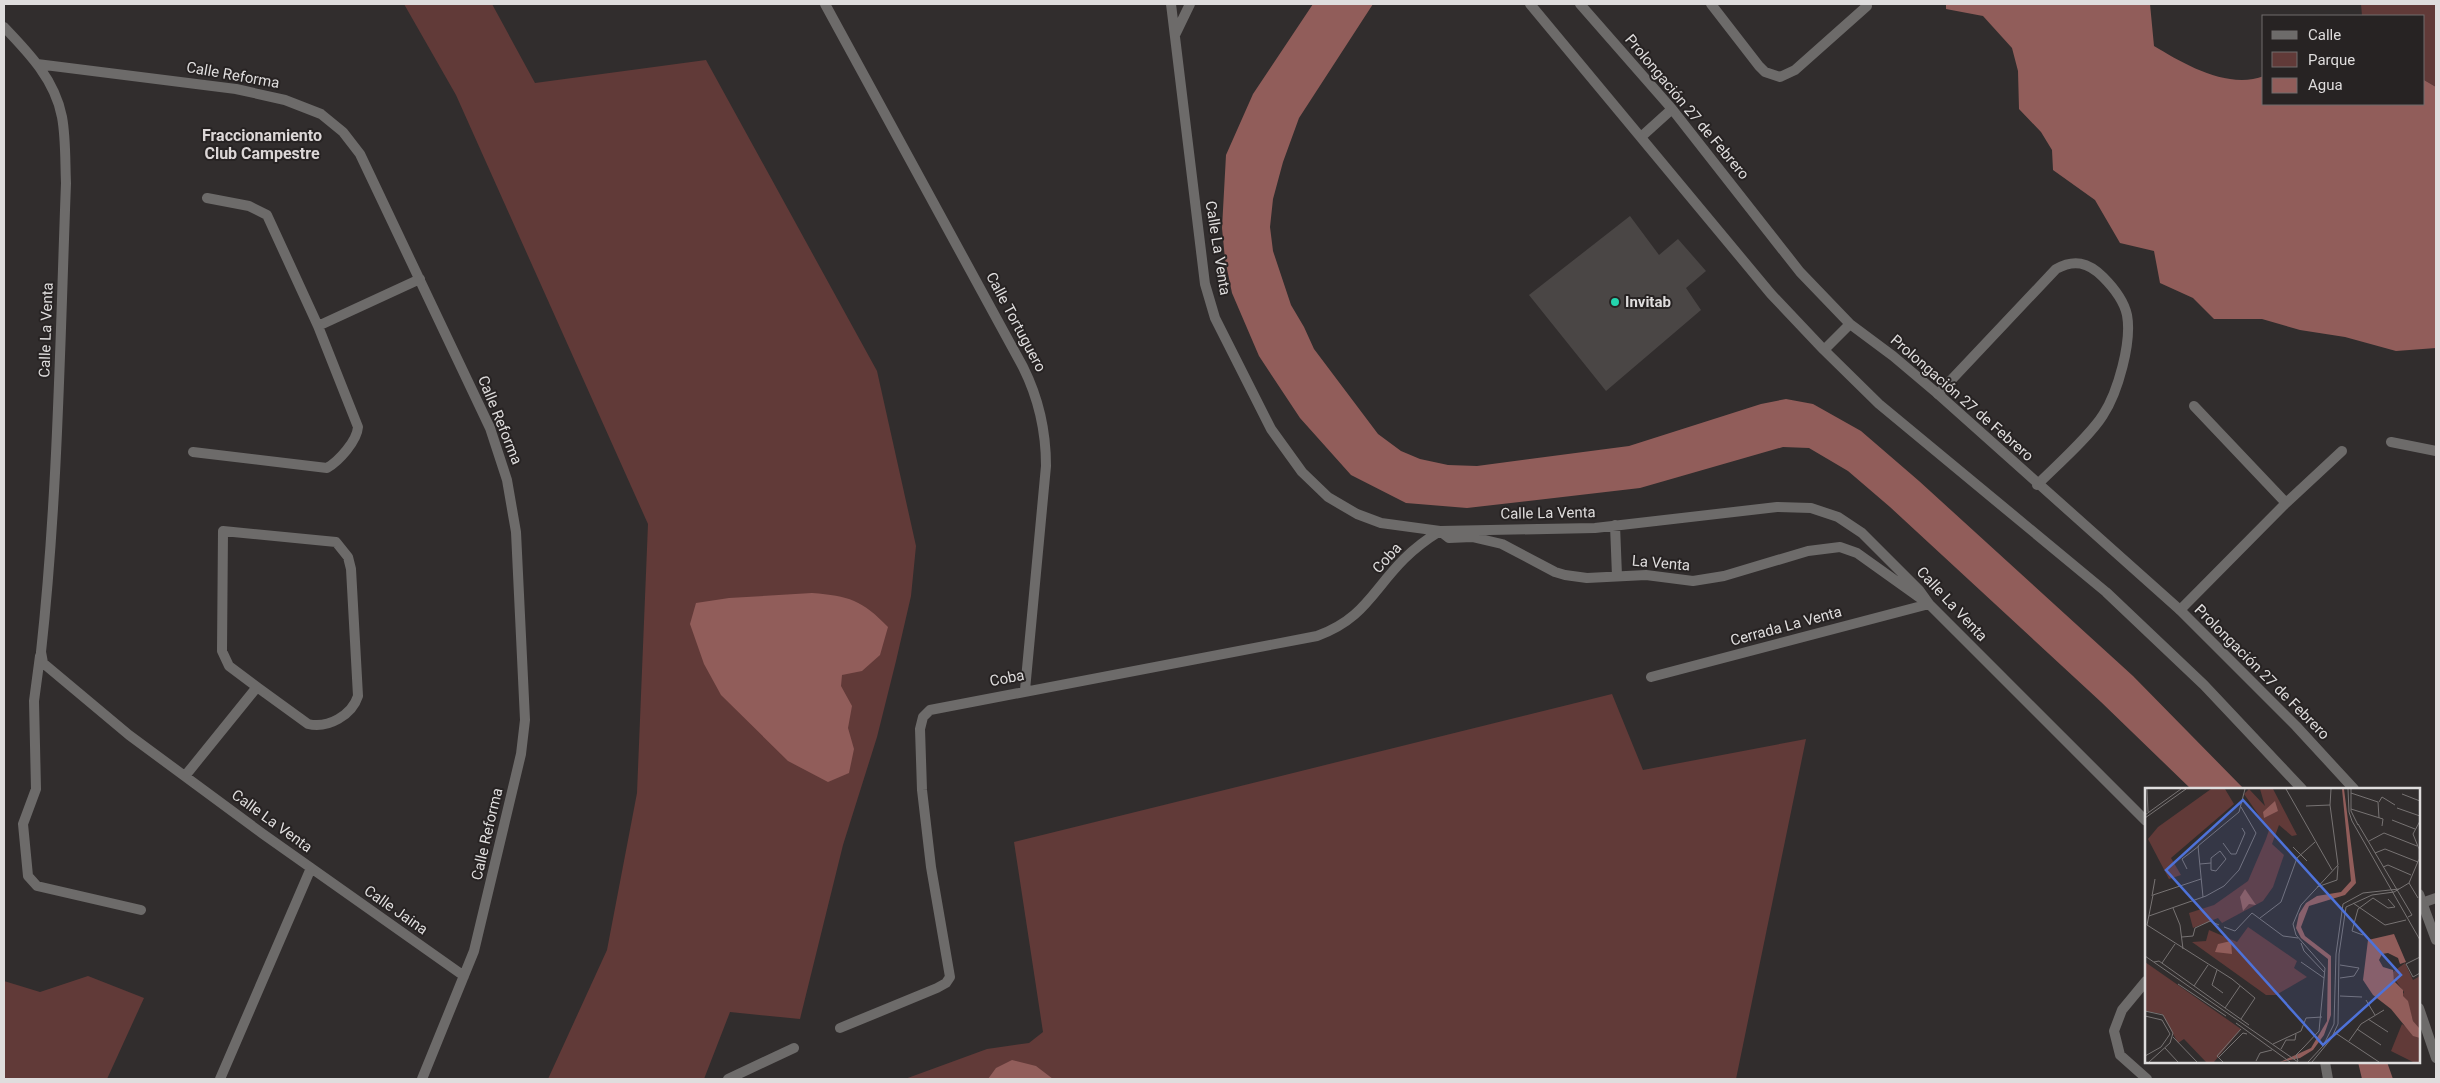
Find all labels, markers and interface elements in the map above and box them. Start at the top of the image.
legend [2262,15,2425,105]
text: Calle [2308,26,2341,44]
street label: Prolongación 27 de Febrero [1621,31,1753,183]
text: Parque [2308,51,2355,69]
street label: Calle Reforma [185,58,281,92]
text: Agua [2308,76,2343,94]
district label: Fraccionamiento Club Campestre [202,126,322,163]
street label: Calle La Venta [1202,199,1234,297]
street label: Calle Tortuguero [982,269,1050,375]
street label: Calle La Venta [35,282,57,378]
place label: Invitab [1625,293,1671,311]
marker: Invitab [1609,296,1621,308]
street label: Prolongación 27 de Febrero [1887,331,2037,465]
street label: Calle Reforma [474,373,526,467]
street label: Calle La Venta [1500,503,1596,523]
street label: Coba [1369,539,1405,577]
street label: La Venta [1631,551,1691,575]
street label: Calle La Venta [1913,563,1991,645]
street label: Prolongación 27 de Febrero [2191,601,2333,743]
street label: Cerrada La Venta [1728,602,1844,650]
street label: Coba [988,666,1026,690]
street label: Calle La Venta [228,786,316,856]
street label: Calle Reforma [468,786,506,882]
inset map [2145,788,2420,1063]
street label: Calle Jaina [361,882,431,938]

